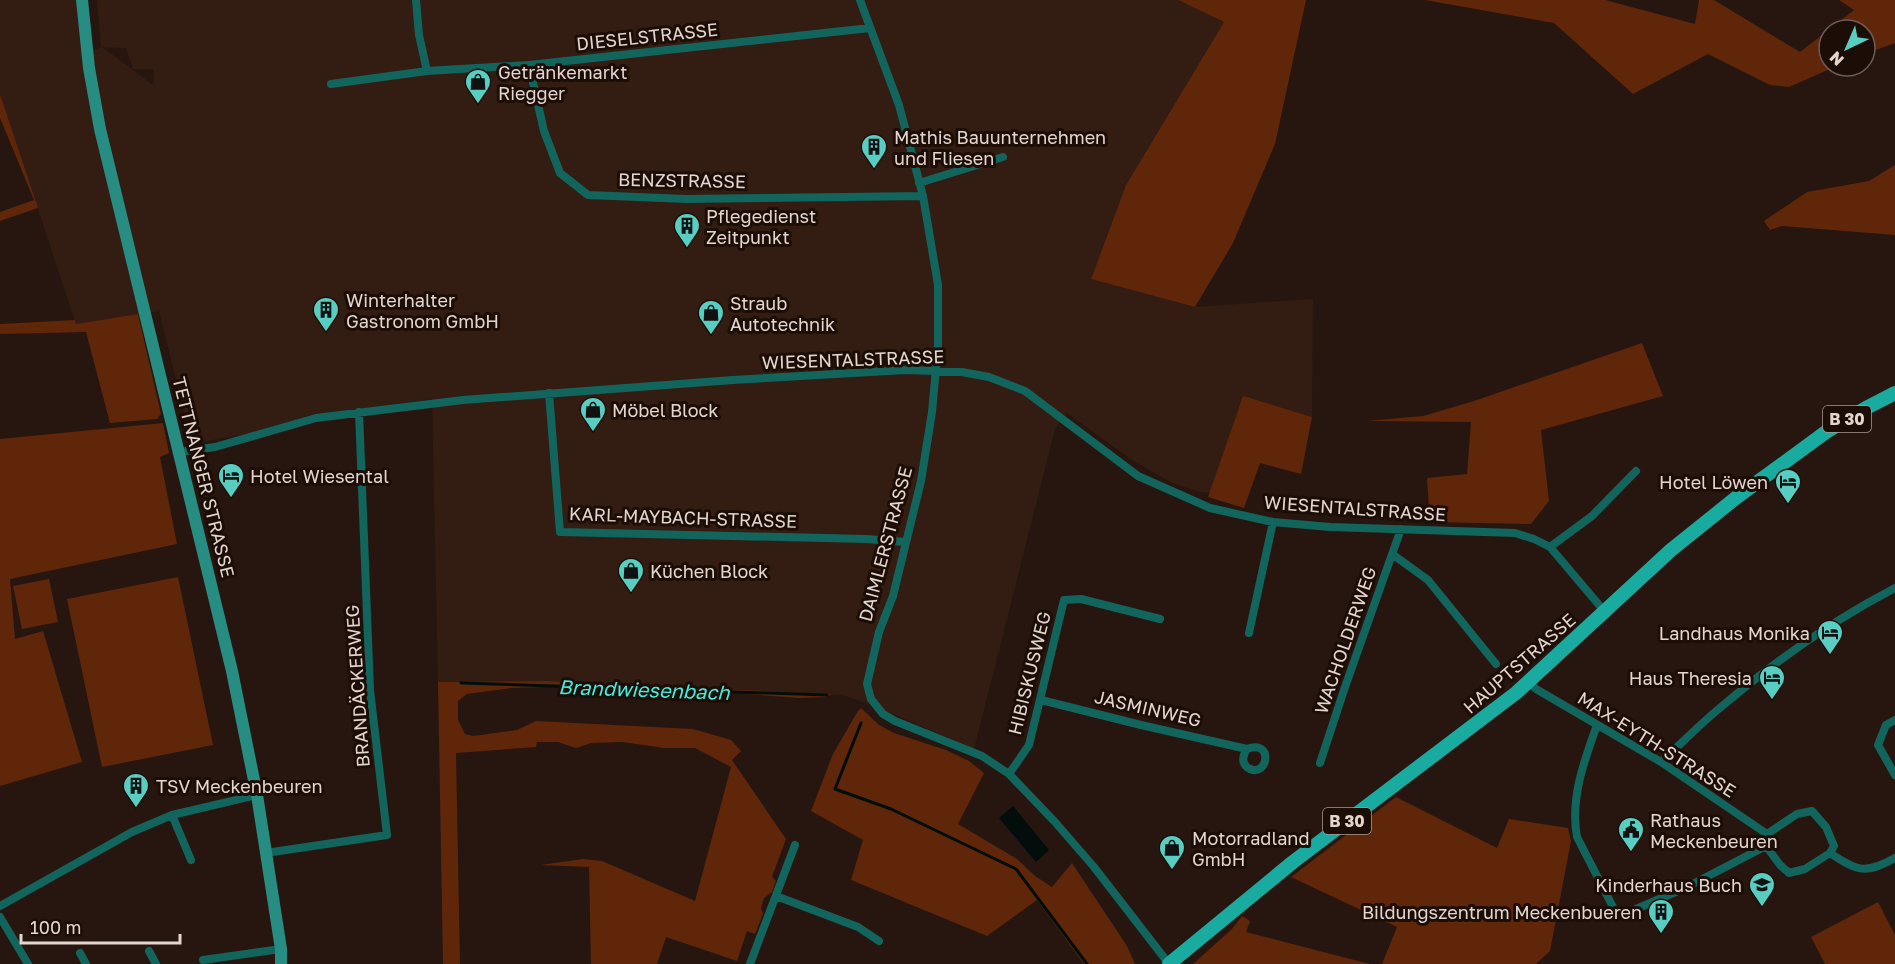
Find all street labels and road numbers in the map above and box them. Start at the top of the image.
street label: DIESELSTRASSE [575,18,719,54]
street label: BENZSTRASSE [618,168,746,192]
street label: WIESENTALSTRASSE [761,345,945,373]
street label: TETTNANGER STRASSE [168,374,240,580]
road number: B 30 [1823,406,1871,432]
street label: DAIMLERSTRASSE [854,464,916,624]
street label: WIESENTALSTRASSE [1263,491,1447,525]
street label: KARL-MAYBACH-STRASSE [569,502,797,532]
street label: WACHOLDERWEG [1310,564,1380,716]
street label: BRANDÄCKERWEG [340,604,374,768]
street label: HAUPTSTRASSE [1458,608,1580,718]
street label: HIBISKUSWEG [1003,609,1055,737]
street label: JASMINWEG [1093,685,1203,731]
street label: MAX-EYTH-STRASSE [1574,686,1740,802]
road number: B 30 [1323,808,1371,834]

